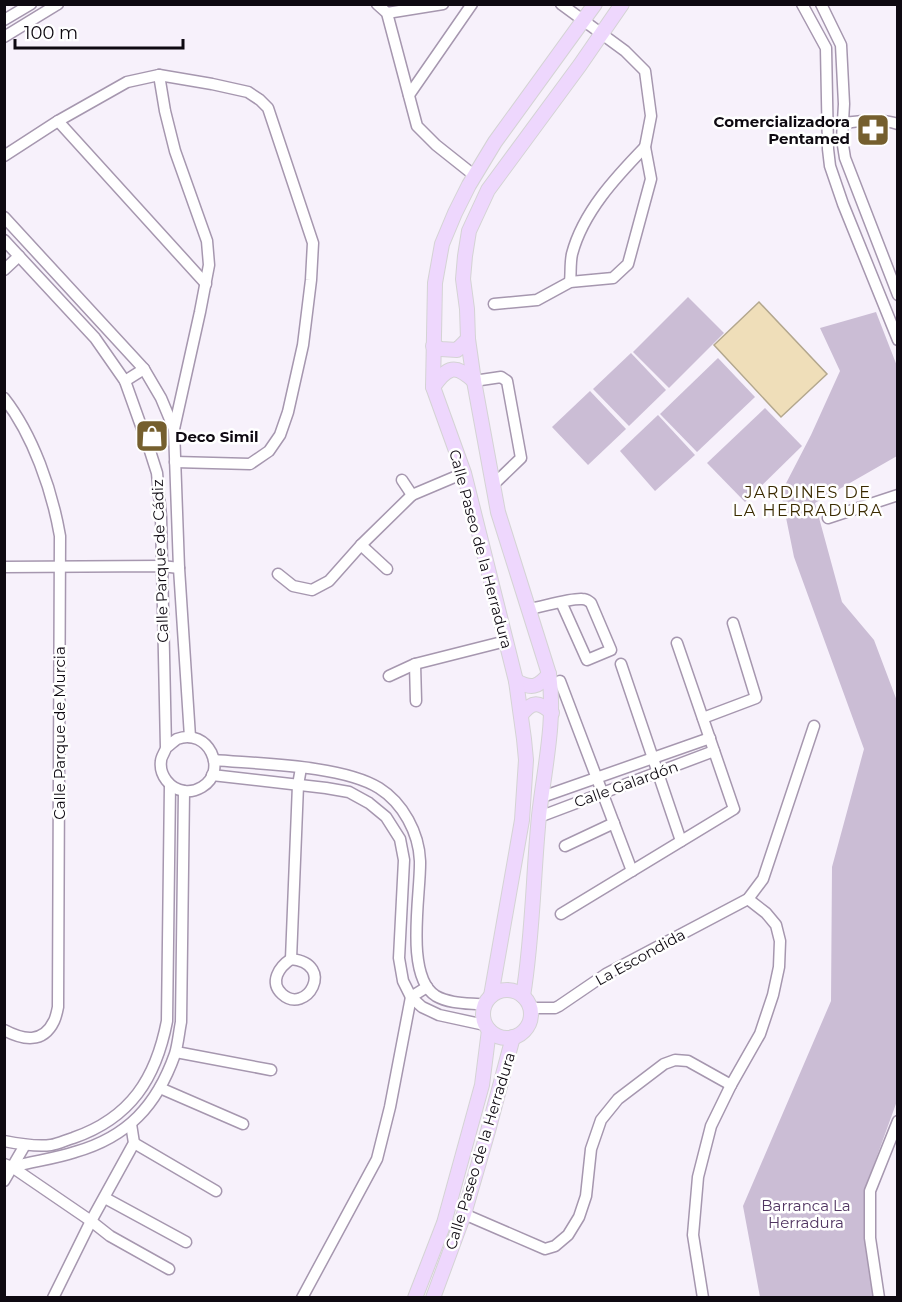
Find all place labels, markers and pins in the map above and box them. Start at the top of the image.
place label: Comercializadora Pentamed [714,112,850,148]
pharmacy icon: Comercializadora Pentamed [855,112,891,148]
shop icon: Deco Simil [134,418,170,454]
place label: Deco Simil [175,427,259,446]

